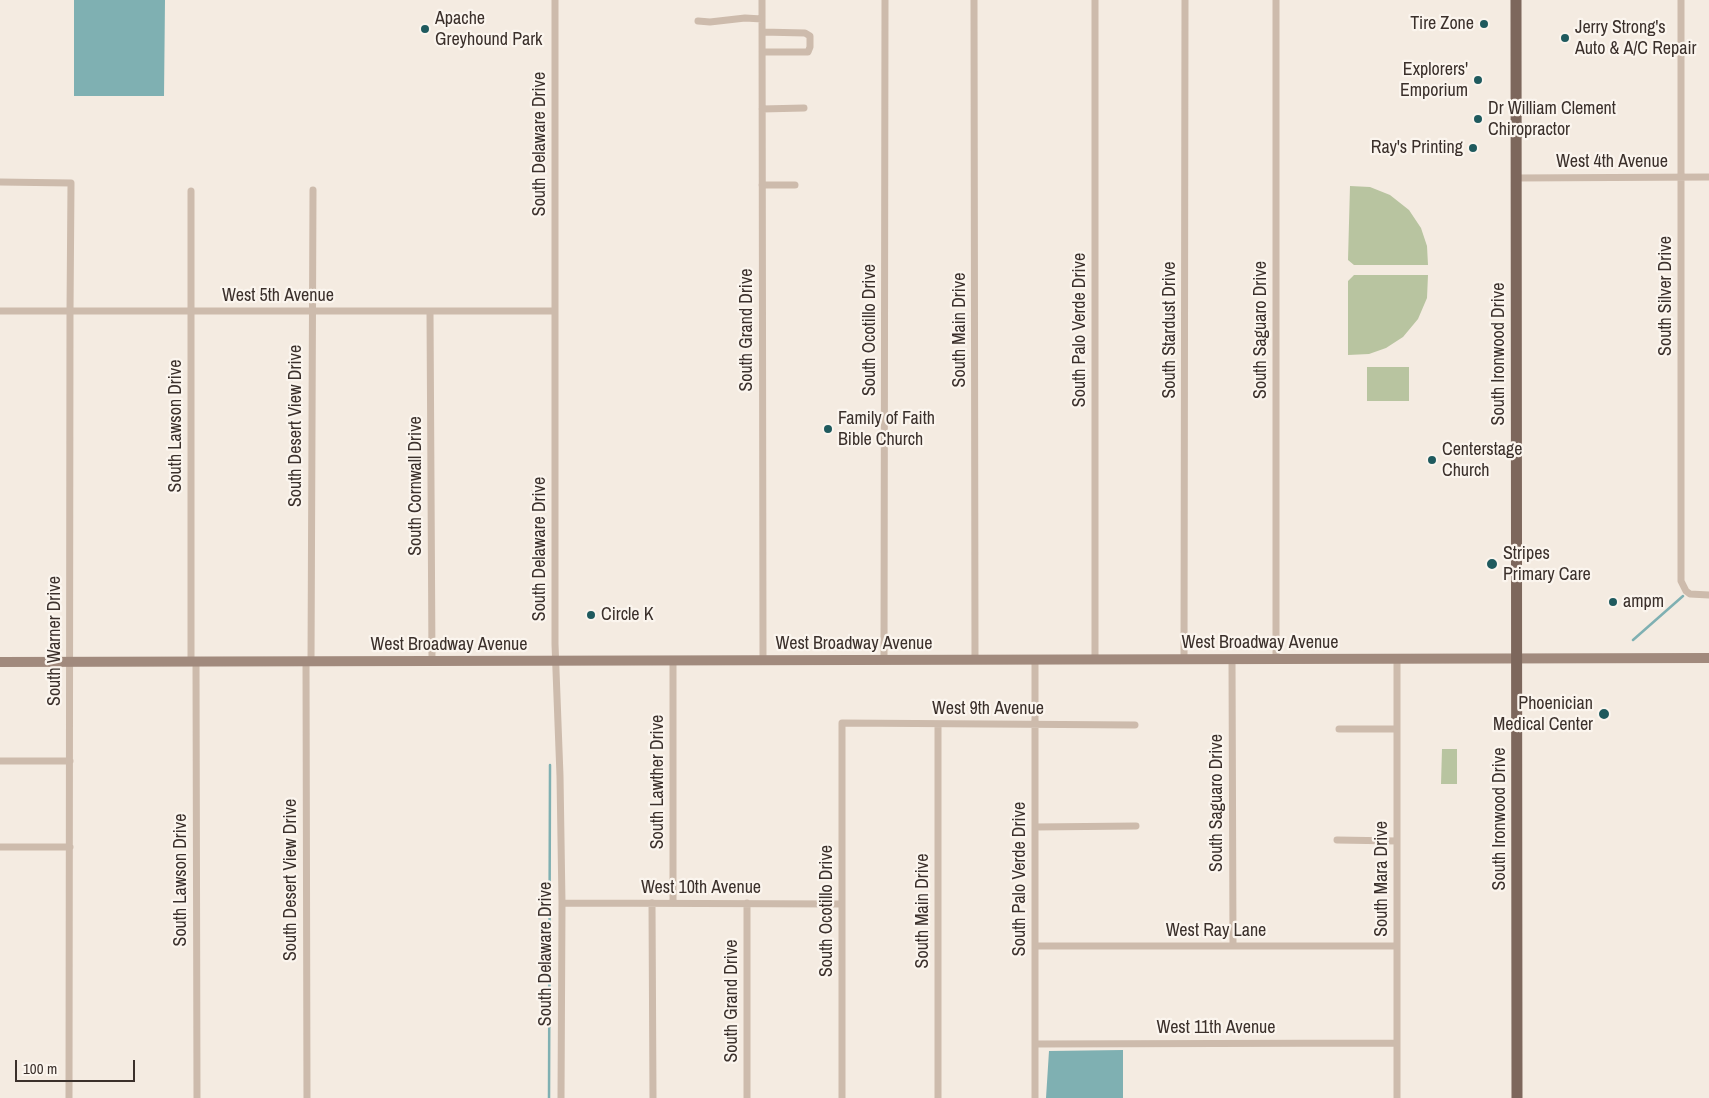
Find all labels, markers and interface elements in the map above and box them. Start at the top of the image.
place label: Apache Greyhound Park [435,8,542,50]
place label: Tire Zone [1410,13,1474,35]
place label: Jerry Strong's Auto & A/C Repair [1575,17,1696,59]
marker: Tire Zone [1478,18,1490,30]
marker: Apache Greyhound Park [419,23,431,35]
marker: Jerry Strong's Auto & A/C Repair [1559,32,1571,44]
place label: Explorers' Emporium [1400,59,1468,102]
street label: South Delaware Drive [529,72,551,216]
marker: Explorers' Emporium [1472,74,1484,86]
place label: Dr William Clement Chiropractor [1488,98,1616,140]
marker: Dr William Clement Chiropractor [1472,113,1484,125]
place label: Ray's Printing [1371,137,1463,159]
marker: Ray's Printing [1467,142,1479,154]
street label: West 4th Avenue [1556,151,1668,173]
street label: South Silver Drive [1655,236,1677,356]
street label: South Palo Verde Drive [1069,253,1091,407]
street label: South Stardust Drive [1159,261,1181,399]
street label: South Saguaro Drive [1250,261,1272,399]
street label: South Ocotillo Drive [859,264,881,396]
street label: South Grand Drive [736,268,758,392]
street label: South Main Drive [949,273,971,387]
street label: South Ironwood Drive [1488,283,1510,425]
street label: West 5th Avenue [222,285,334,307]
street label: South Desert View Drive [285,345,307,507]
street label: South Lawson Drive [165,360,187,492]
place label: Family of Faith Bible Church [838,408,935,450]
street label: South Cornwall Drive [405,416,427,556]
marker: Family of Faith Bible Church [822,423,834,435]
place label: Centerstage Church [1442,439,1522,482]
marker: Centerstage Church [1426,454,1438,466]
street label: South Delaware Drive [529,477,551,621]
place label: Stripes Primary Care [1503,543,1591,586]
marker: Stripes Primary Care [1485,557,1499,571]
street label: South Warner Drive [44,576,66,706]
place label: ampm [1623,591,1664,613]
marker: ampm [1607,596,1619,608]
place label: Circle K [601,604,653,626]
marker: Circle K [585,609,597,621]
street label: West Broadway Avenue [1181,632,1339,654]
street label: West Broadway Avenue [775,633,933,655]
street label: West Broadway Avenue [370,634,528,656]
place label: Phoenician Medical Center [1493,693,1593,736]
street label: West 9th Avenue [932,698,1044,720]
marker: Phoenician Medical Center [1597,707,1611,721]
street label: South Lawther Drive [647,715,669,849]
street label: South Saguaro Drive [1206,734,1228,872]
street label: South Ironwood Drive [1489,748,1511,890]
street label: South Desert View Drive [280,799,302,961]
street label: South Palo Verde Drive [1009,802,1031,956]
street label: South Lawson Drive [170,814,192,946]
street label: South Mara Drive [1371,821,1393,937]
street label: South Ocotillo Drive [816,845,838,977]
street label: South Main Drive [912,854,934,968]
street label: West 10th Avenue [641,877,761,899]
street label: South Delaware Drive [535,882,557,1026]
street label: West Ray Lane [1166,920,1266,942]
street label: South Grand Drive [721,939,743,1063]
street label: West 11th Avenue [1156,1017,1276,1039]
scale bar [18,1050,138,1082]
text: 100 m [23,1058,57,1079]

